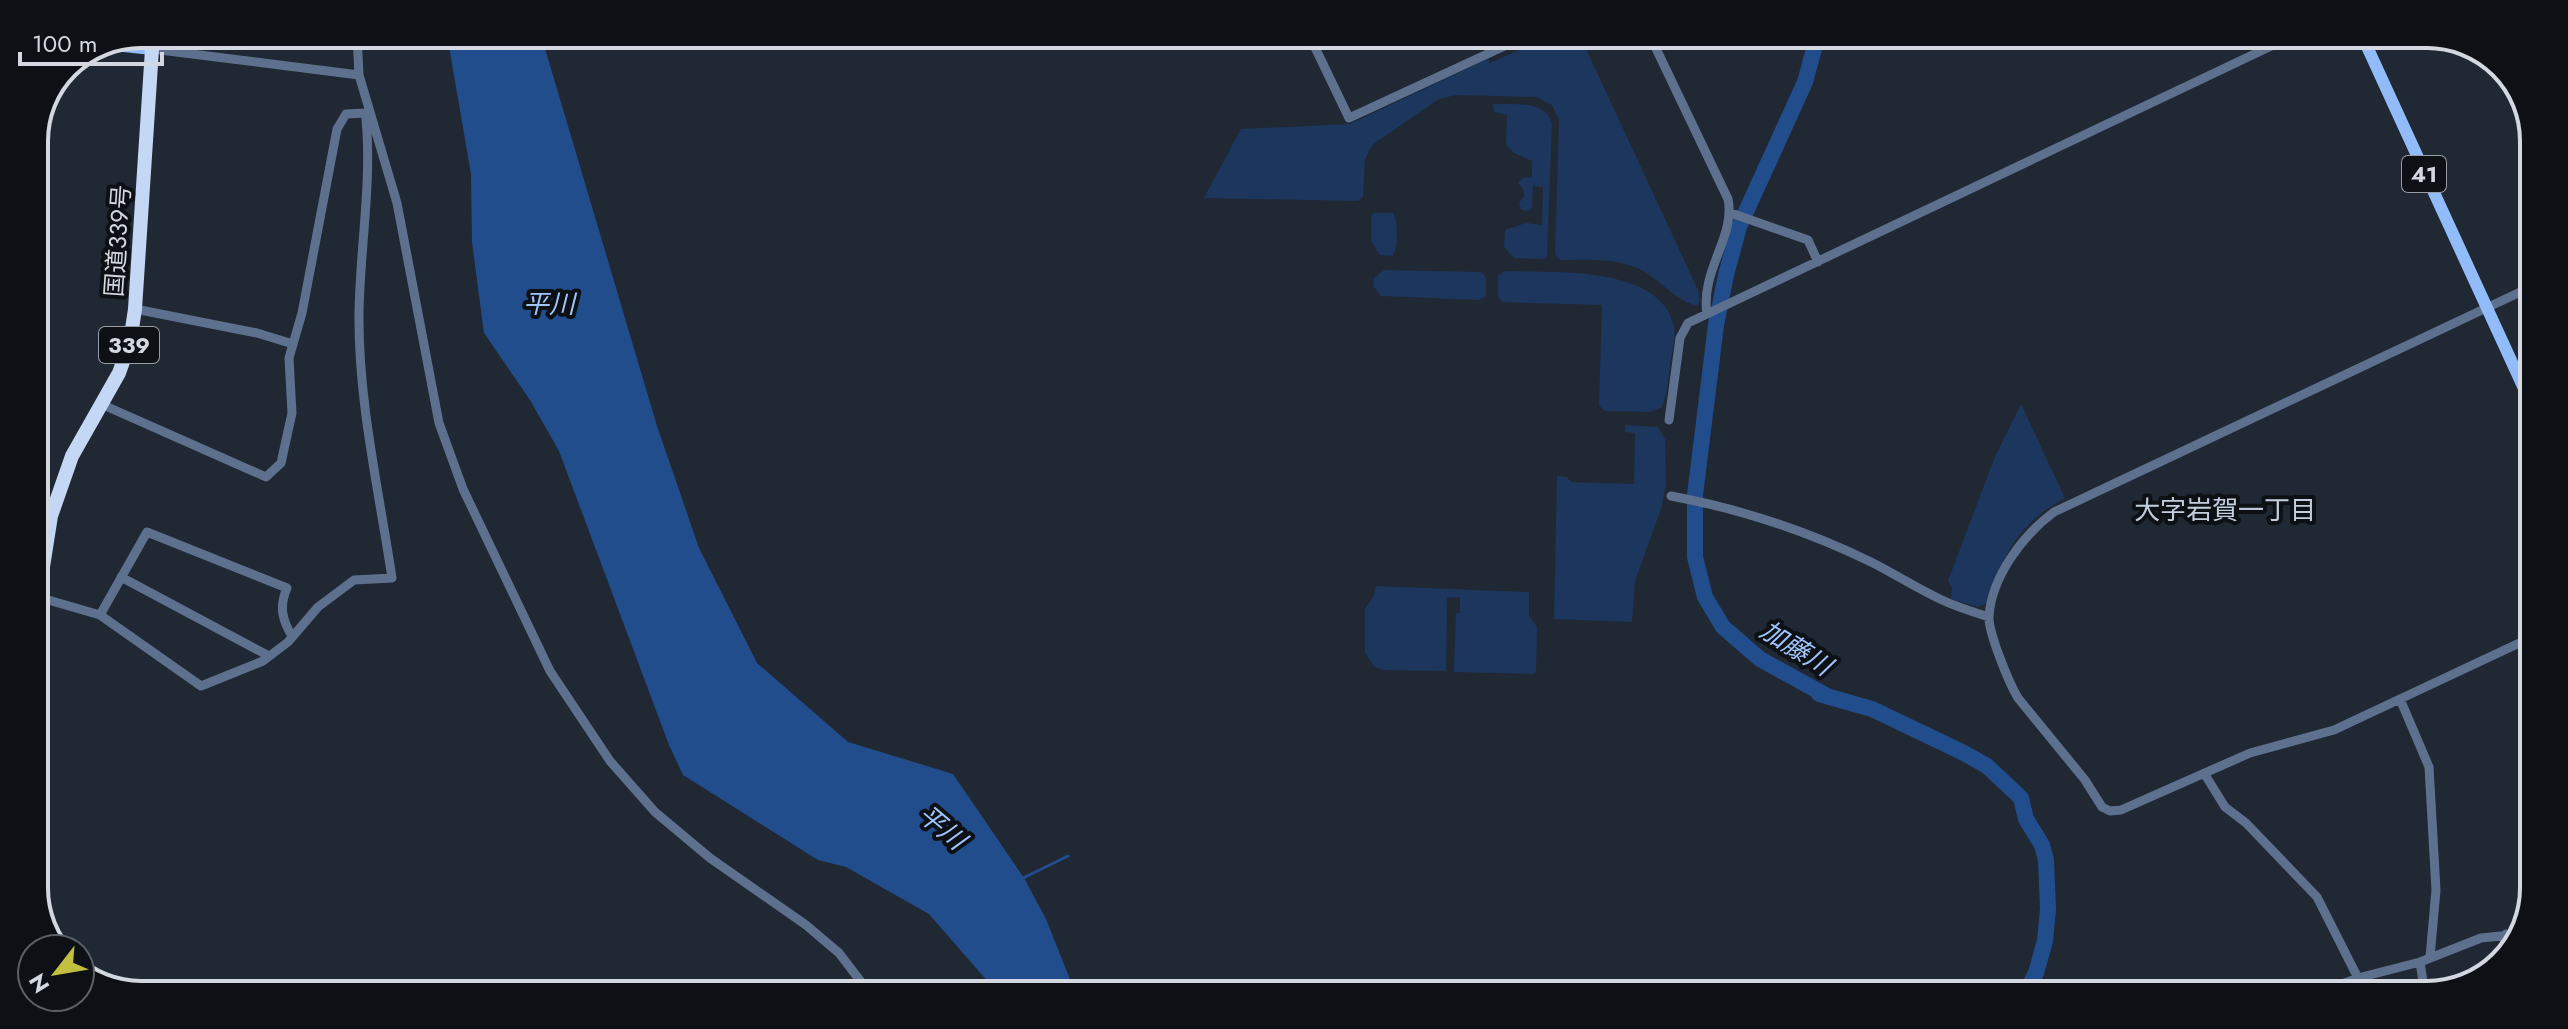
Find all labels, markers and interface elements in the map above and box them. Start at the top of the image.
scale bar [20,16,162,66]
text: 100 m [32,26,98,61]
road number: 41 [2402,156,2446,192]
street label: 国道339号 [96,184,139,298]
water label: 平川 [523,285,578,323]
road number: 339 [99,327,159,363]
district label: 大字岩賀一丁目 [2134,491,2316,529]
water label: 加藤川 [1753,611,1842,686]
water label: 平川 [910,796,976,860]
north arrow [16,933,96,1013]
text: N [21,968,57,999]

